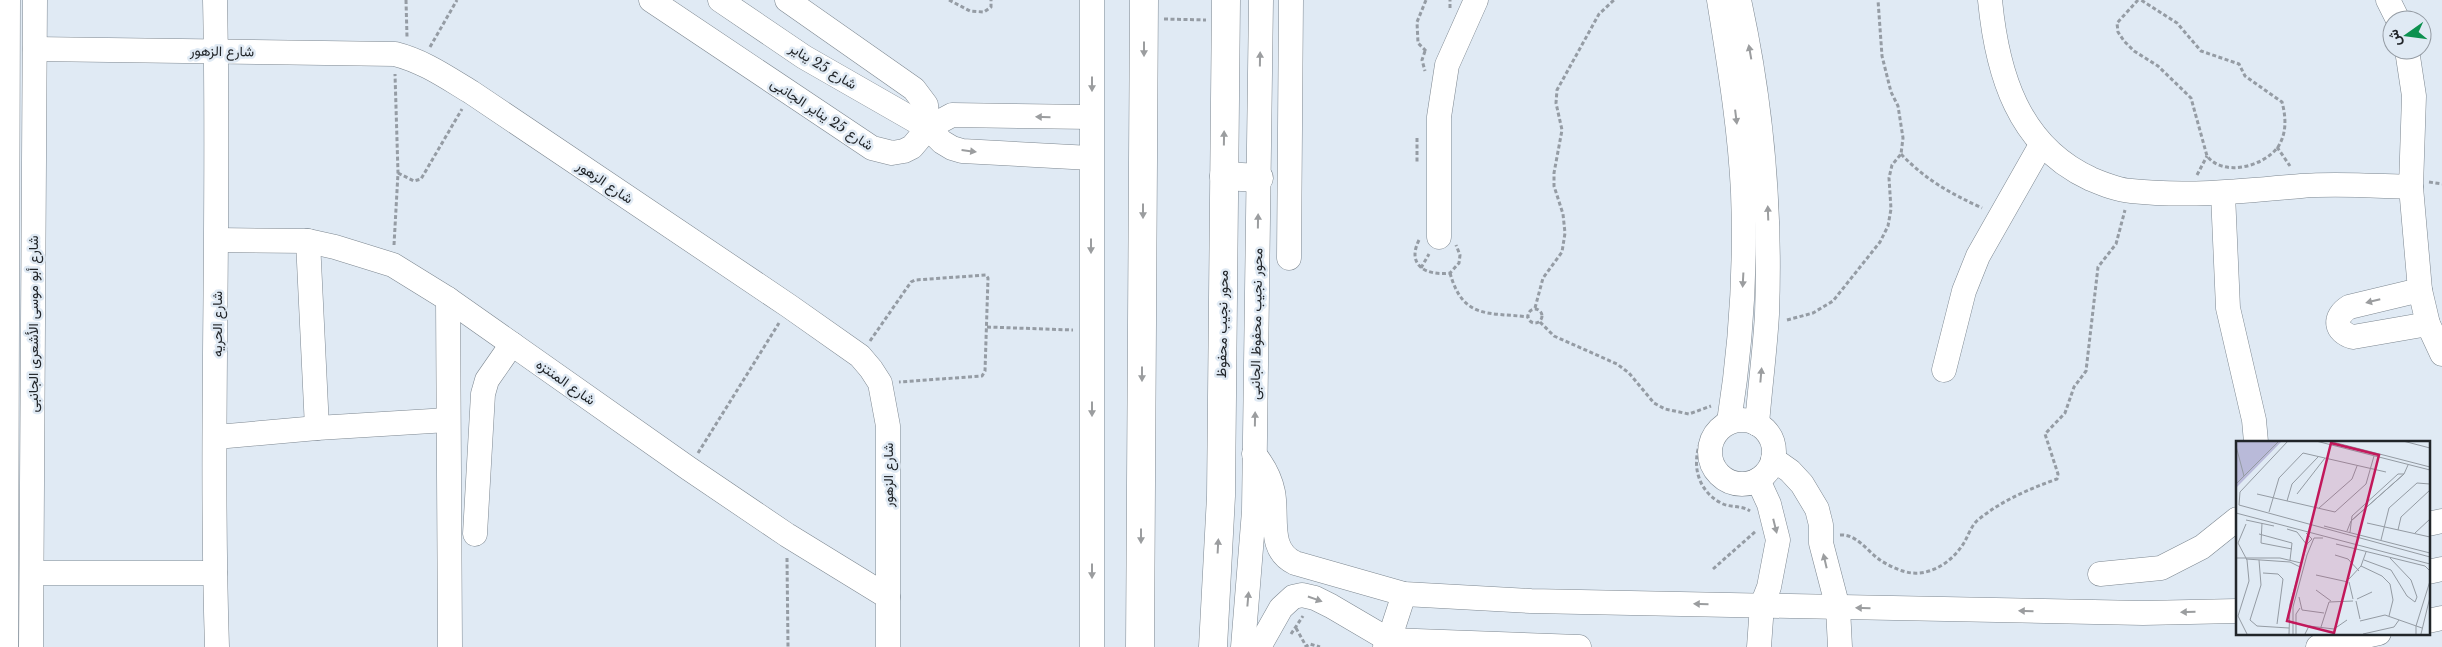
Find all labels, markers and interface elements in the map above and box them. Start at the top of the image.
north arrow [2382,10,2432,60]
text: ش [2384,28,2405,48]
street label: شارع 25 يناير [784,38,860,95]
street label: شارع الزهور [189,41,254,63]
one-way arrow [1140,41,1148,57]
one-way arrow [1745,43,1753,59]
one-way arrow [1257,51,1265,67]
street label: شارع 25 يناير الجانبى [766,74,877,156]
one-way arrow [1088,76,1096,92]
one-way arrow [1732,110,1740,126]
one-way arrow [1034,113,1050,121]
one-way arrow [1220,130,1228,146]
one-way arrow [961,147,977,155]
street label: شارع الزهور [571,156,637,209]
one-way arrow [1139,203,1147,219]
one-way arrow [1763,205,1771,221]
one-way arrow [1255,213,1263,229]
street label: شارع أبو موسى الأشعرى الجانبى [24,236,44,412]
one-way arrow [1087,238,1095,254]
street label: محور نجيب محفوظ الجانبى [1246,248,1266,400]
street label: محور نجيب محفوظ [1212,270,1232,378]
one-way arrow [1739,272,1747,288]
street label: شارع الحريه [208,291,228,357]
one-way arrow [2365,298,2380,306]
street label: شارع المنتزه [532,355,599,411]
one-way arrow [1138,366,1146,382]
one-way arrow [1757,367,1765,383]
one-way arrow [1088,401,1096,417]
one-way arrow [1251,411,1259,427]
inset map [2236,441,2430,634]
street label: شارع الزهور [879,443,899,508]
one-way arrow [1771,518,1779,533]
one-way arrow [1137,528,1145,544]
one-way arrow [1215,538,1223,554]
one-way arrow [1821,554,1829,569]
one-way arrow [1088,563,1096,579]
one-way arrow [1245,590,1253,606]
one-way arrow [1308,595,1323,603]
one-way arrow [1693,600,1709,608]
one-way arrow [1855,604,1871,612]
one-way arrow [2018,607,2034,615]
one-way arrow [2180,608,2196,616]

